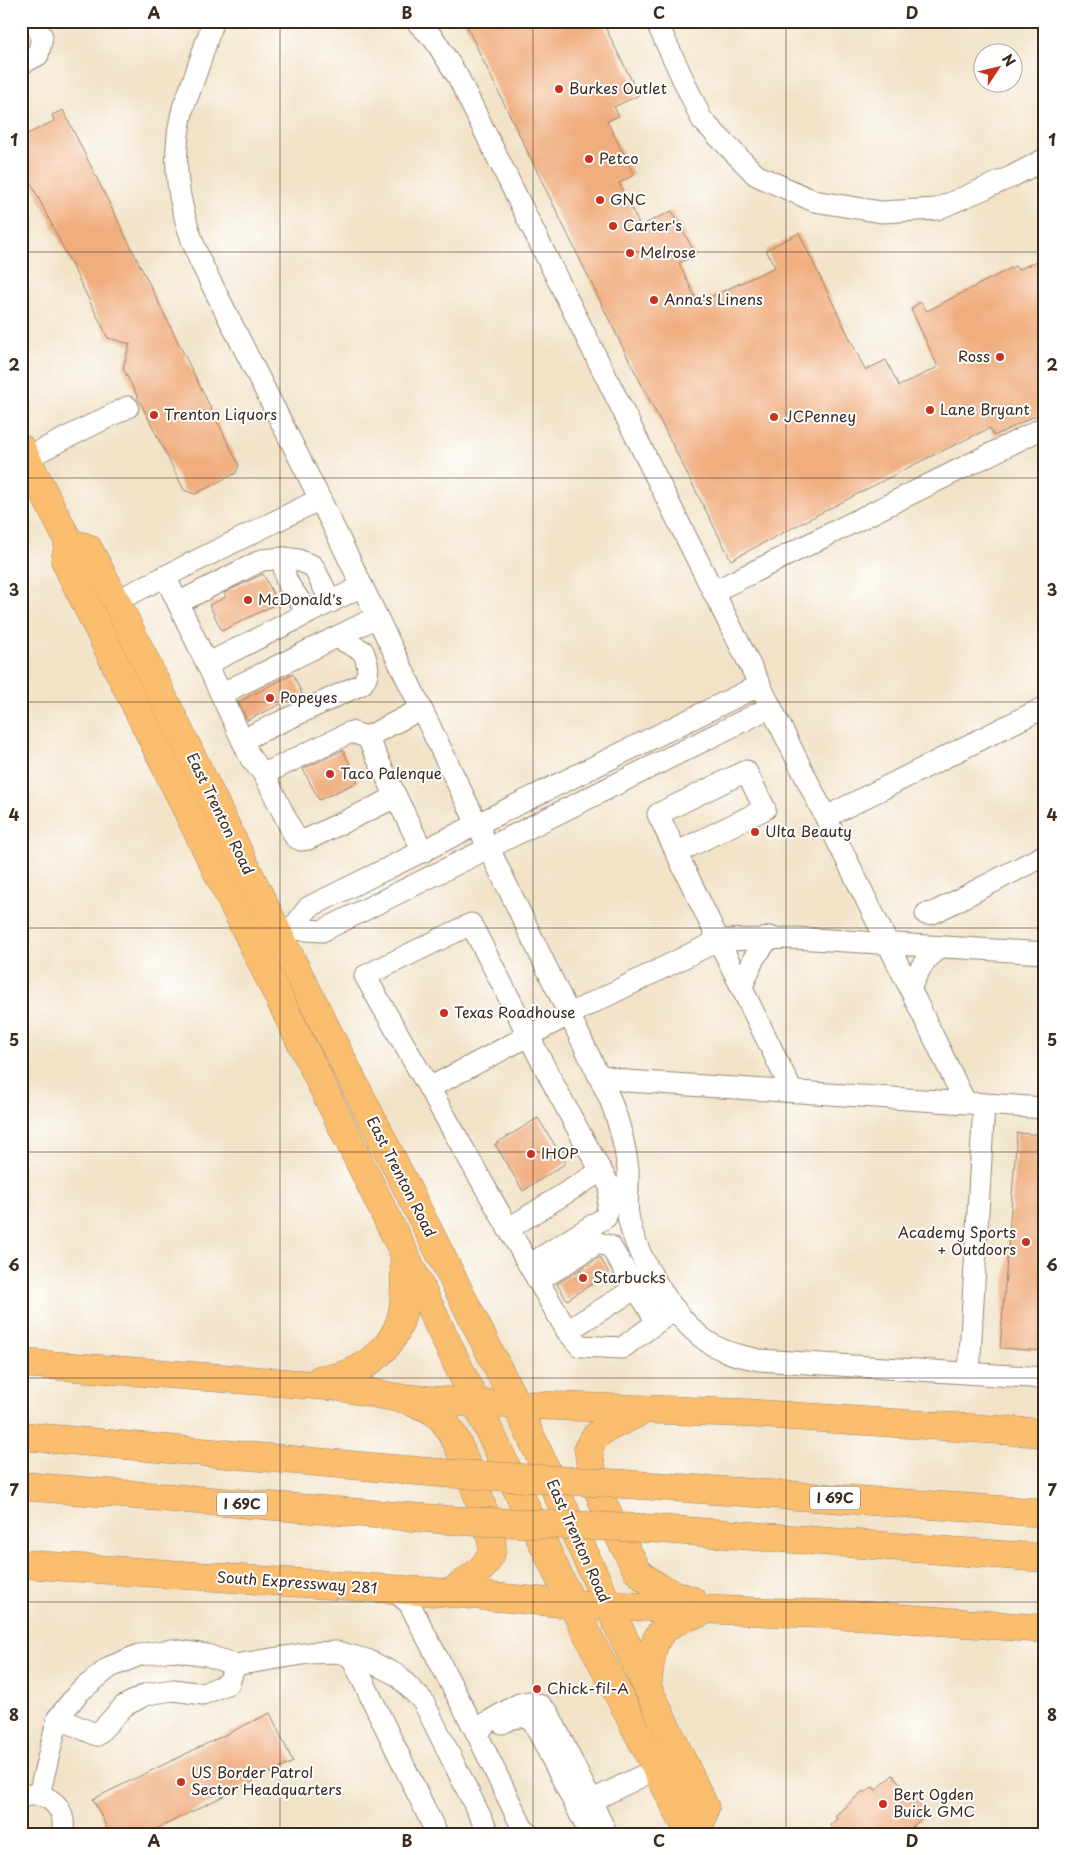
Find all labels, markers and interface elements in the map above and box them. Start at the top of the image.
text: A [148,0,161,24]
text: B [402,0,413,24]
text: C [653,0,665,24]
text: D [906,0,918,24]
north arrow [974,42,1024,92]
text: N [997,50,1021,71]
place label: Burkes Outlet [569,76,667,99]
marker: Burkes Outlet [553,83,565,95]
text: 1 [10,127,18,151]
text: 1 [1048,127,1056,151]
place label: Petco [599,146,639,169]
marker: Petco [583,153,595,165]
place label: GNC [610,187,646,210]
marker: GNC [594,194,606,206]
place label: Carter's [623,213,682,236]
marker: Carter's [607,220,619,232]
place label: Melrose [640,240,696,263]
marker: Melrose [624,247,636,259]
place label: Anna's Linens [664,287,763,310]
marker: Anna's Linens [648,294,660,306]
place label: Ross [958,344,990,367]
marker: Ross [994,351,1006,363]
text: 2 [8,352,20,376]
text: 2 [1046,352,1058,376]
place label: Lane Bryant [940,397,1030,420]
place label: Trenton Liquors [164,402,277,425]
place label: JCPenney [784,404,856,427]
marker: Lane Bryant [924,404,936,416]
marker: Trenton Liquors [148,409,160,421]
marker: JCPenney [768,411,780,423]
text: 3 [9,577,19,601]
text: 3 [1047,577,1057,601]
place label: McDonald's [258,587,342,610]
marker: McDonald's [242,594,254,606]
place label: Popeyes [280,685,337,708]
marker: Popeyes [264,692,276,704]
street label: East Trenton Road [182,748,261,878]
place label: Taco Palenque [340,761,442,784]
marker: Taco Palenque [324,768,336,780]
text: 4 [9,802,20,826]
text: 4 [1047,802,1058,826]
place label: Ulta Beauty [765,819,852,842]
marker: Ulta Beauty [749,826,761,838]
place label: Texas Roadhouse [454,1000,576,1023]
marker: Texas Roadhouse [438,1007,450,1019]
text: 5 [9,1027,19,1051]
text: 5 [1047,1027,1057,1051]
street label: East Trenton Road [362,1112,443,1241]
place label: IHOP [541,1141,579,1164]
marker: IHOP [525,1148,537,1160]
place label: Academy Sports + Outdoors [898,1220,1016,1260]
marker: Academy Sports + Outdoors [1020,1236,1032,1248]
text: 6 [8,1252,20,1276]
text: 6 [1046,1252,1058,1276]
place label: Starbucks [593,1265,666,1288]
marker: Starbucks [577,1272,589,1284]
street label: East Trenton Road [542,1475,617,1606]
text: 7 [9,1477,19,1501]
text: 7 [1047,1477,1057,1501]
road number: I 69C [810,1486,860,1510]
road number: I 69C [217,1492,267,1516]
street label: South Expressway 281 [216,1564,378,1599]
place label: Chick-fil-A [547,1676,629,1699]
marker: Chick-fil-A [531,1683,543,1695]
text: 8 [9,1702,19,1726]
text: 8 [1047,1702,1057,1726]
place label: US Border Patrol Sector Headquarters [191,1760,342,1800]
marker: US Border Patrol Sector Headquarters [175,1776,187,1788]
place label: Bert Ogden Buick GMC [893,1782,975,1822]
marker: Bert Ogden Buick GMC [877,1798,889,1810]
text: A [148,1828,161,1852]
text: B [402,1828,413,1852]
text: C [653,1828,665,1852]
text: D [906,1828,918,1852]

